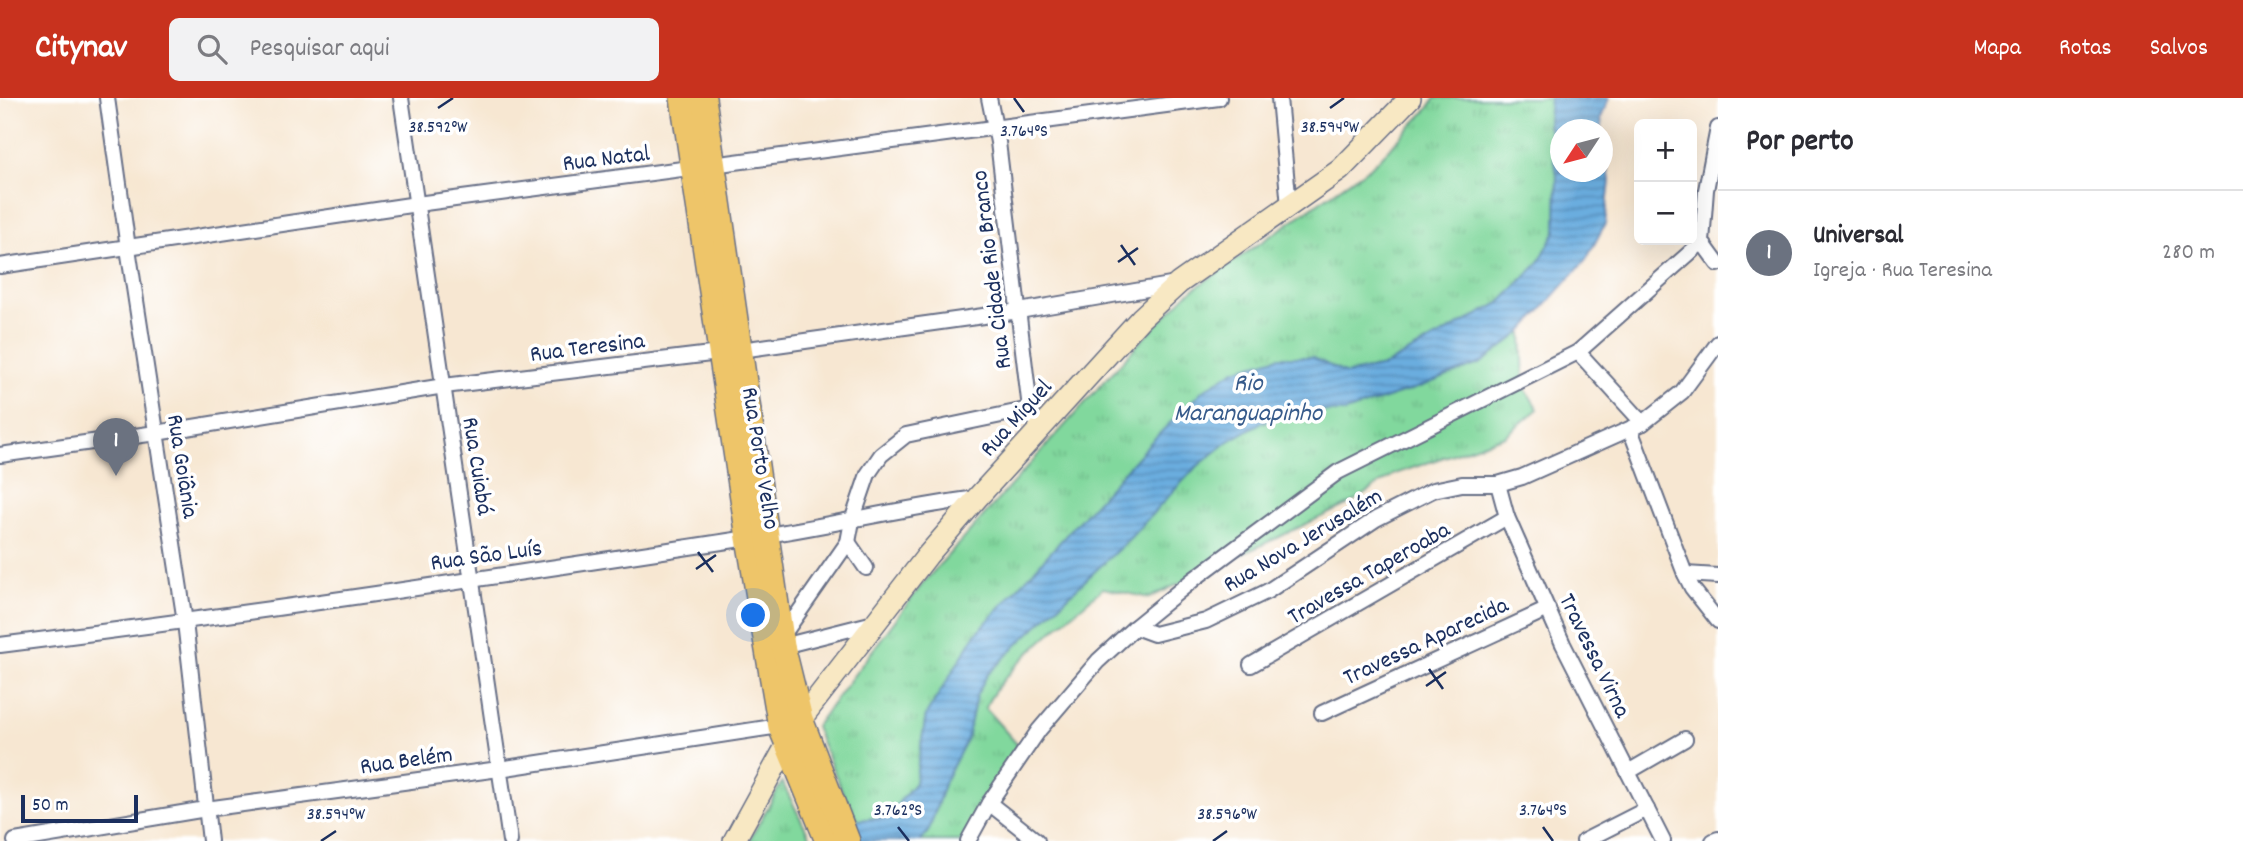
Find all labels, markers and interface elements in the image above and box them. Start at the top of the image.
search box [169,18,659,81]
text: Citynav [35,26,127,73]
icon: search [193,30,231,68]
text: Pesquisar aqui [249,31,390,68]
text: Mapa [1973,32,2021,66]
text: Rotas [2059,32,2112,66]
text: Salvos [2150,32,2208,66]
text: 38.592°W [409,116,468,141]
text: 38.594°W [1301,116,1360,141]
north arrow [1550,119,1613,182]
map controls [1634,119,1697,245]
button: + [1634,119,1697,182]
text: 3.764°S [1000,120,1048,145]
text: Por perto [1746,122,1854,165]
street label: Rua Natal [561,138,652,182]
street label: Rua Cidade Rio Branco [964,168,1022,371]
button: − [1634,182,1697,245]
text: Universal [1813,218,1904,255]
text: 1 [1766,237,1772,270]
text: 280 m [2162,237,2215,270]
text: Igreja · Rua Teresina [1813,255,1992,288]
street label: Rua Teresina [528,325,647,373]
water label: Rio Maranguapinho [1174,366,1324,433]
street label: Rua Miguel [973,372,1062,465]
street label: Rua Porto Velho [731,385,787,532]
street label: Rua Goiânia [156,412,206,522]
street label: Rua Cuiabá [452,415,501,518]
pin: 1 [93,418,139,476]
street label: Rua Nova Jerusalém [1217,481,1390,603]
street label: Travessa Taperoaba [1282,514,1458,635]
street label: Rua São Luís [428,532,544,582]
street label: Travessa Virna [1549,588,1638,725]
street label: Travessa Aparecida [1338,589,1515,696]
your location [736,598,770,632]
street label: Rua Belém [358,739,455,785]
scale bar [21,792,138,824]
text: 50 m [32,793,69,820]
text: 3.762°S [874,799,922,824]
text: 3.764°S [1519,799,1567,824]
text: 38.594°W [307,803,366,828]
text: 38.596°W [1197,803,1258,828]

